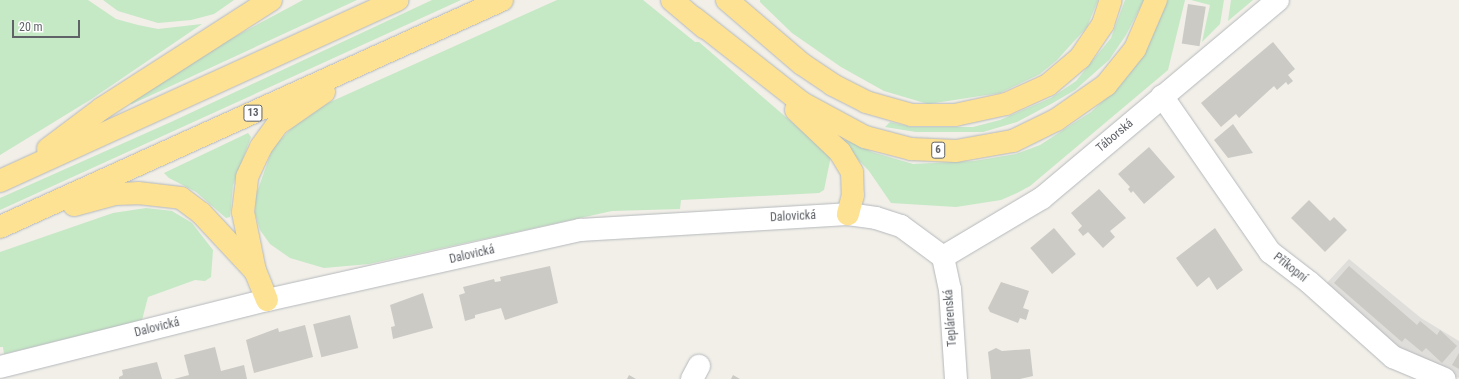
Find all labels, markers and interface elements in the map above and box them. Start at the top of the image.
scale bar [14,12,82,38]
text: 20 m [19,20,43,34]
road number: 13 [243,104,263,122]
street label: Táborská [1094,116,1136,156]
road number: 6 [931,141,945,159]
street label: Dalovická [770,209,816,225]
street label: Dalovická [448,243,496,267]
street label: Příkopní [1270,250,1310,286]
street label: Teplárenská [942,289,960,347]
street label: Dalovická [133,315,181,341]

